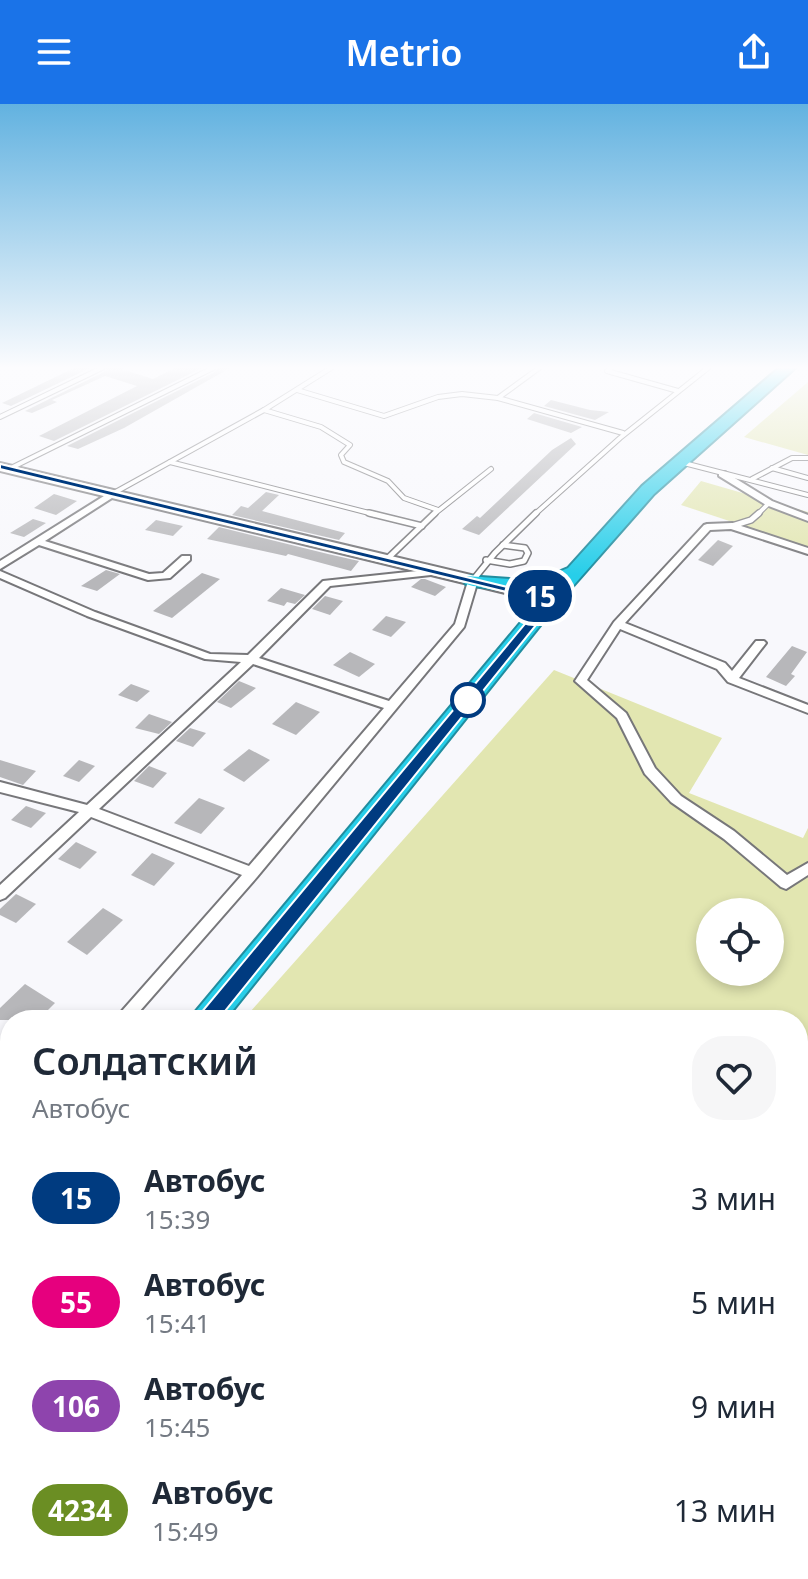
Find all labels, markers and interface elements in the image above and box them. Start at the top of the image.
text: Metrio [345,28,463,77]
icon: menu [32,30,76,74]
icon: share [732,30,776,74]
line badge: 15 [504,570,576,622]
text: 15 [524,577,556,615]
unlabelled marker [451,683,485,717]
map controls [696,898,784,986]
button: locate [696,898,784,986]
text: Солдатский [32,1034,258,1086]
button: heart [692,1036,776,1120]
text: Автобус [32,1090,130,1126]
text: Автобус [144,1160,266,1201]
text: 3 мин [691,1178,776,1219]
text: 15 [60,1179,92,1217]
text: 15:39 [144,1201,210,1237]
text: Автобус [144,1264,266,1305]
text: 5 мин [691,1282,776,1323]
text: 55 [60,1283,92,1321]
text: 15:41 [144,1305,210,1341]
text: Автобус [144,1368,266,1409]
text: 9 мин [691,1386,776,1427]
text: 106 [52,1387,100,1425]
text: 15:45 [144,1409,210,1445]
text: Автобус [152,1472,274,1513]
text: 13 мин [674,1490,776,1531]
text: 4234 [48,1491,112,1529]
text: 15:49 [152,1513,219,1549]

